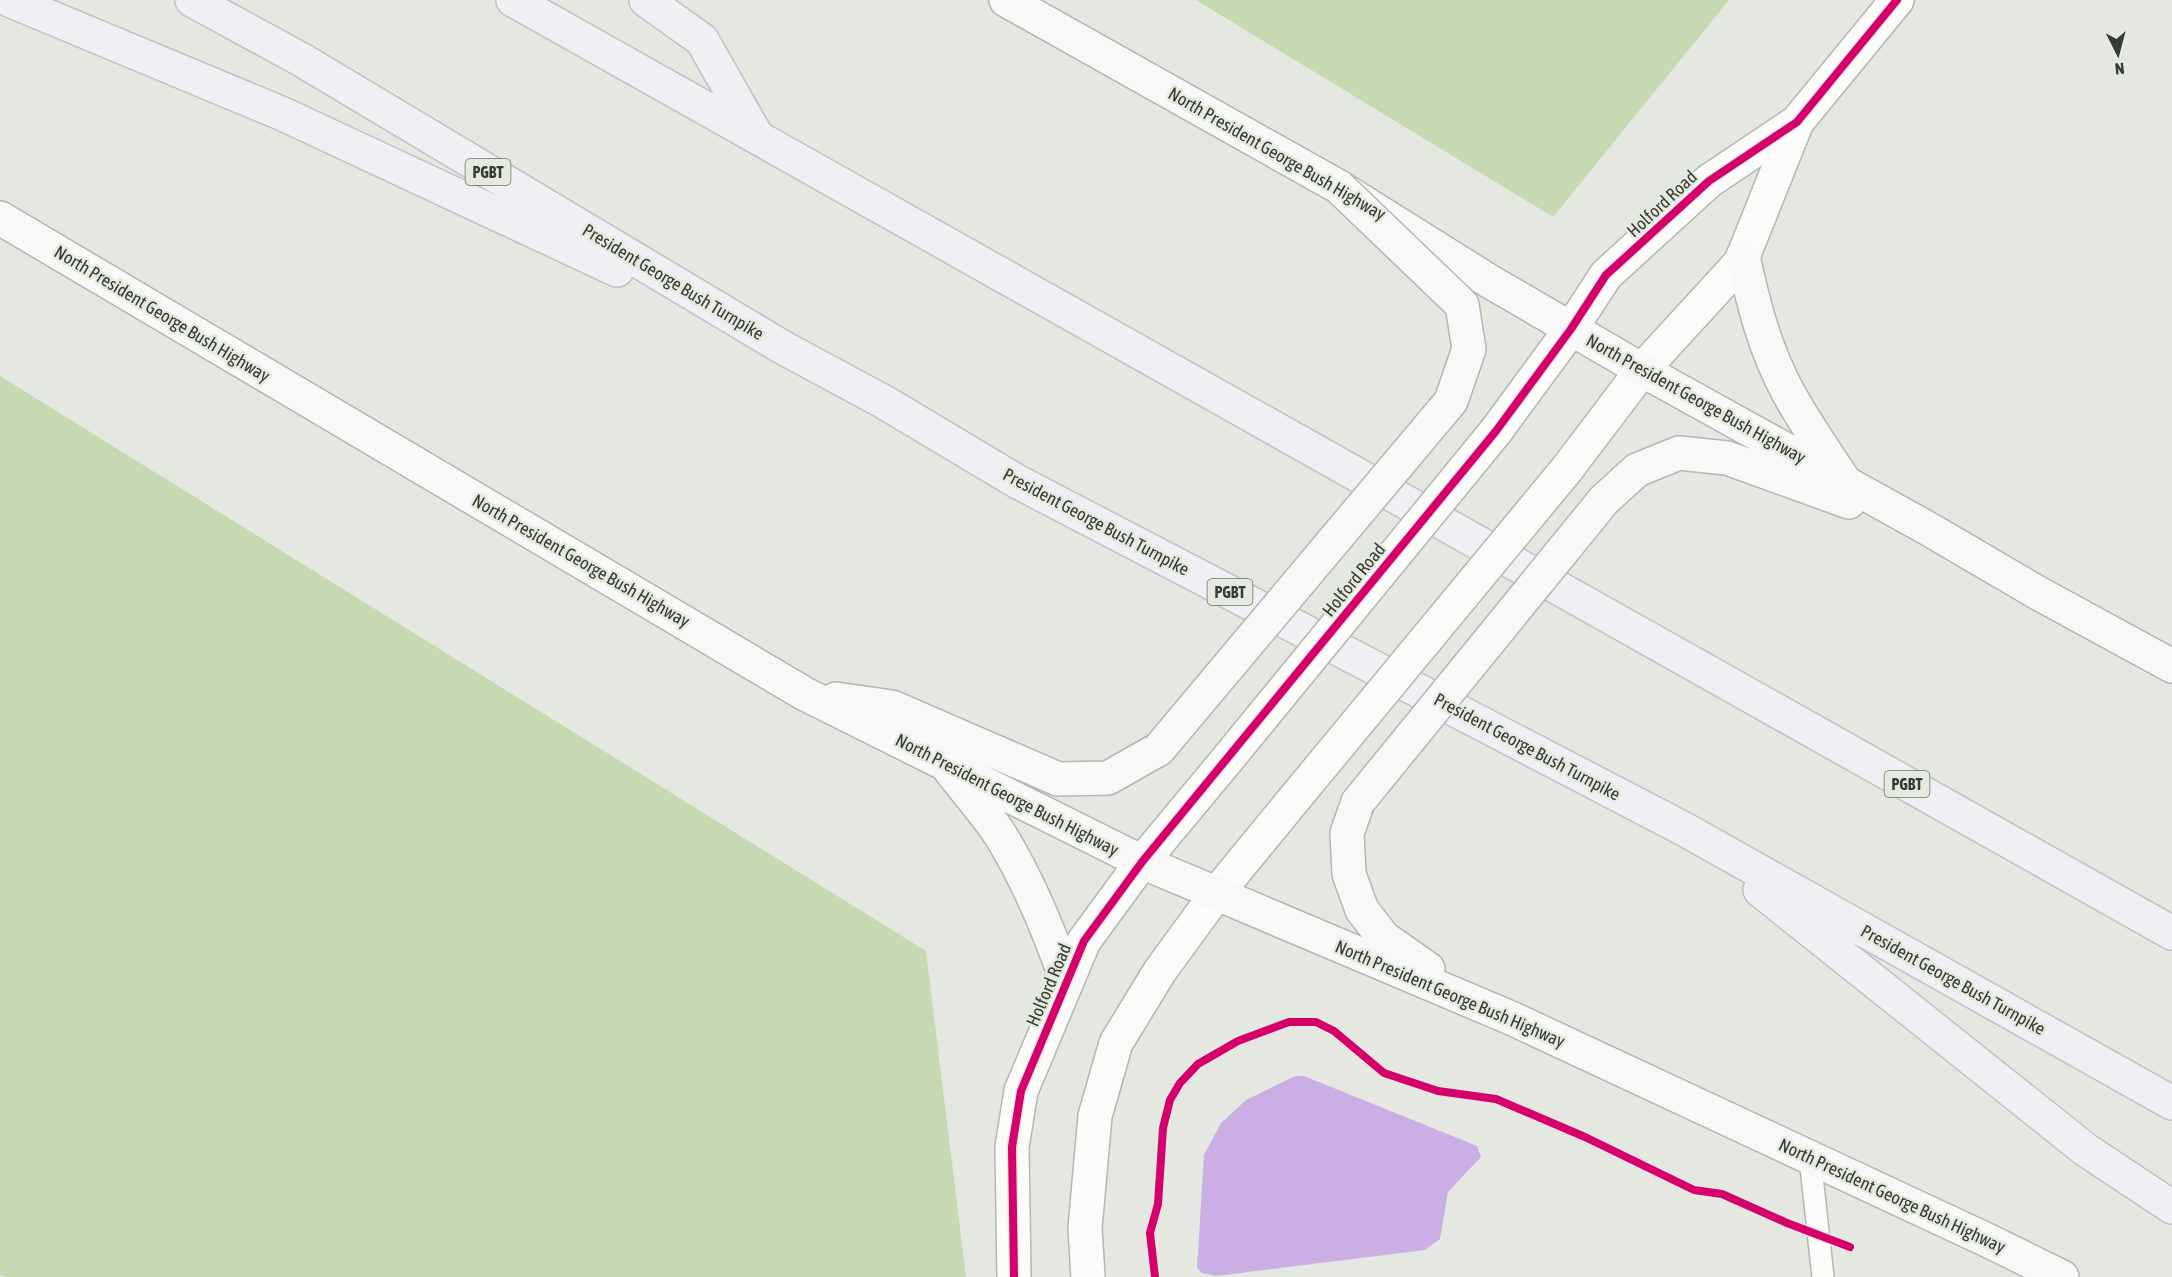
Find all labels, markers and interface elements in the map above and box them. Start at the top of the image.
north arrow [2088,24,2148,84]
text: N [2114,59,2125,78]
street label: North President George Bush Highway [1165,83,1390,225]
road number: PGBT [466,159,510,185]
street label: Holford Road [1622,166,1701,241]
street label: President George Bush Turnpike [579,219,768,344]
street label: North President George Bush Highway [51,241,274,386]
street label: North President George Bush Highway [1583,329,1810,468]
street label: President George Bush Turnpike [1000,464,1193,580]
street label: North President George Bush Highway [469,490,694,632]
street label: Holford Road [1318,539,1389,620]
road number: PGBT [1208,579,1252,605]
street label: President George Bush Turnpike [1431,689,1624,805]
street label: North President George Bush Highway [892,729,1122,860]
road number: PGBT [1884,771,1930,797]
street label: President George Bush Turnpike [1857,920,2049,1039]
street label: North President George Bush Highway [1332,936,1568,1052]
street label: Holford Road [1022,940,1075,1029]
street label: North President George Bush Highway [1776,1134,2009,1257]

